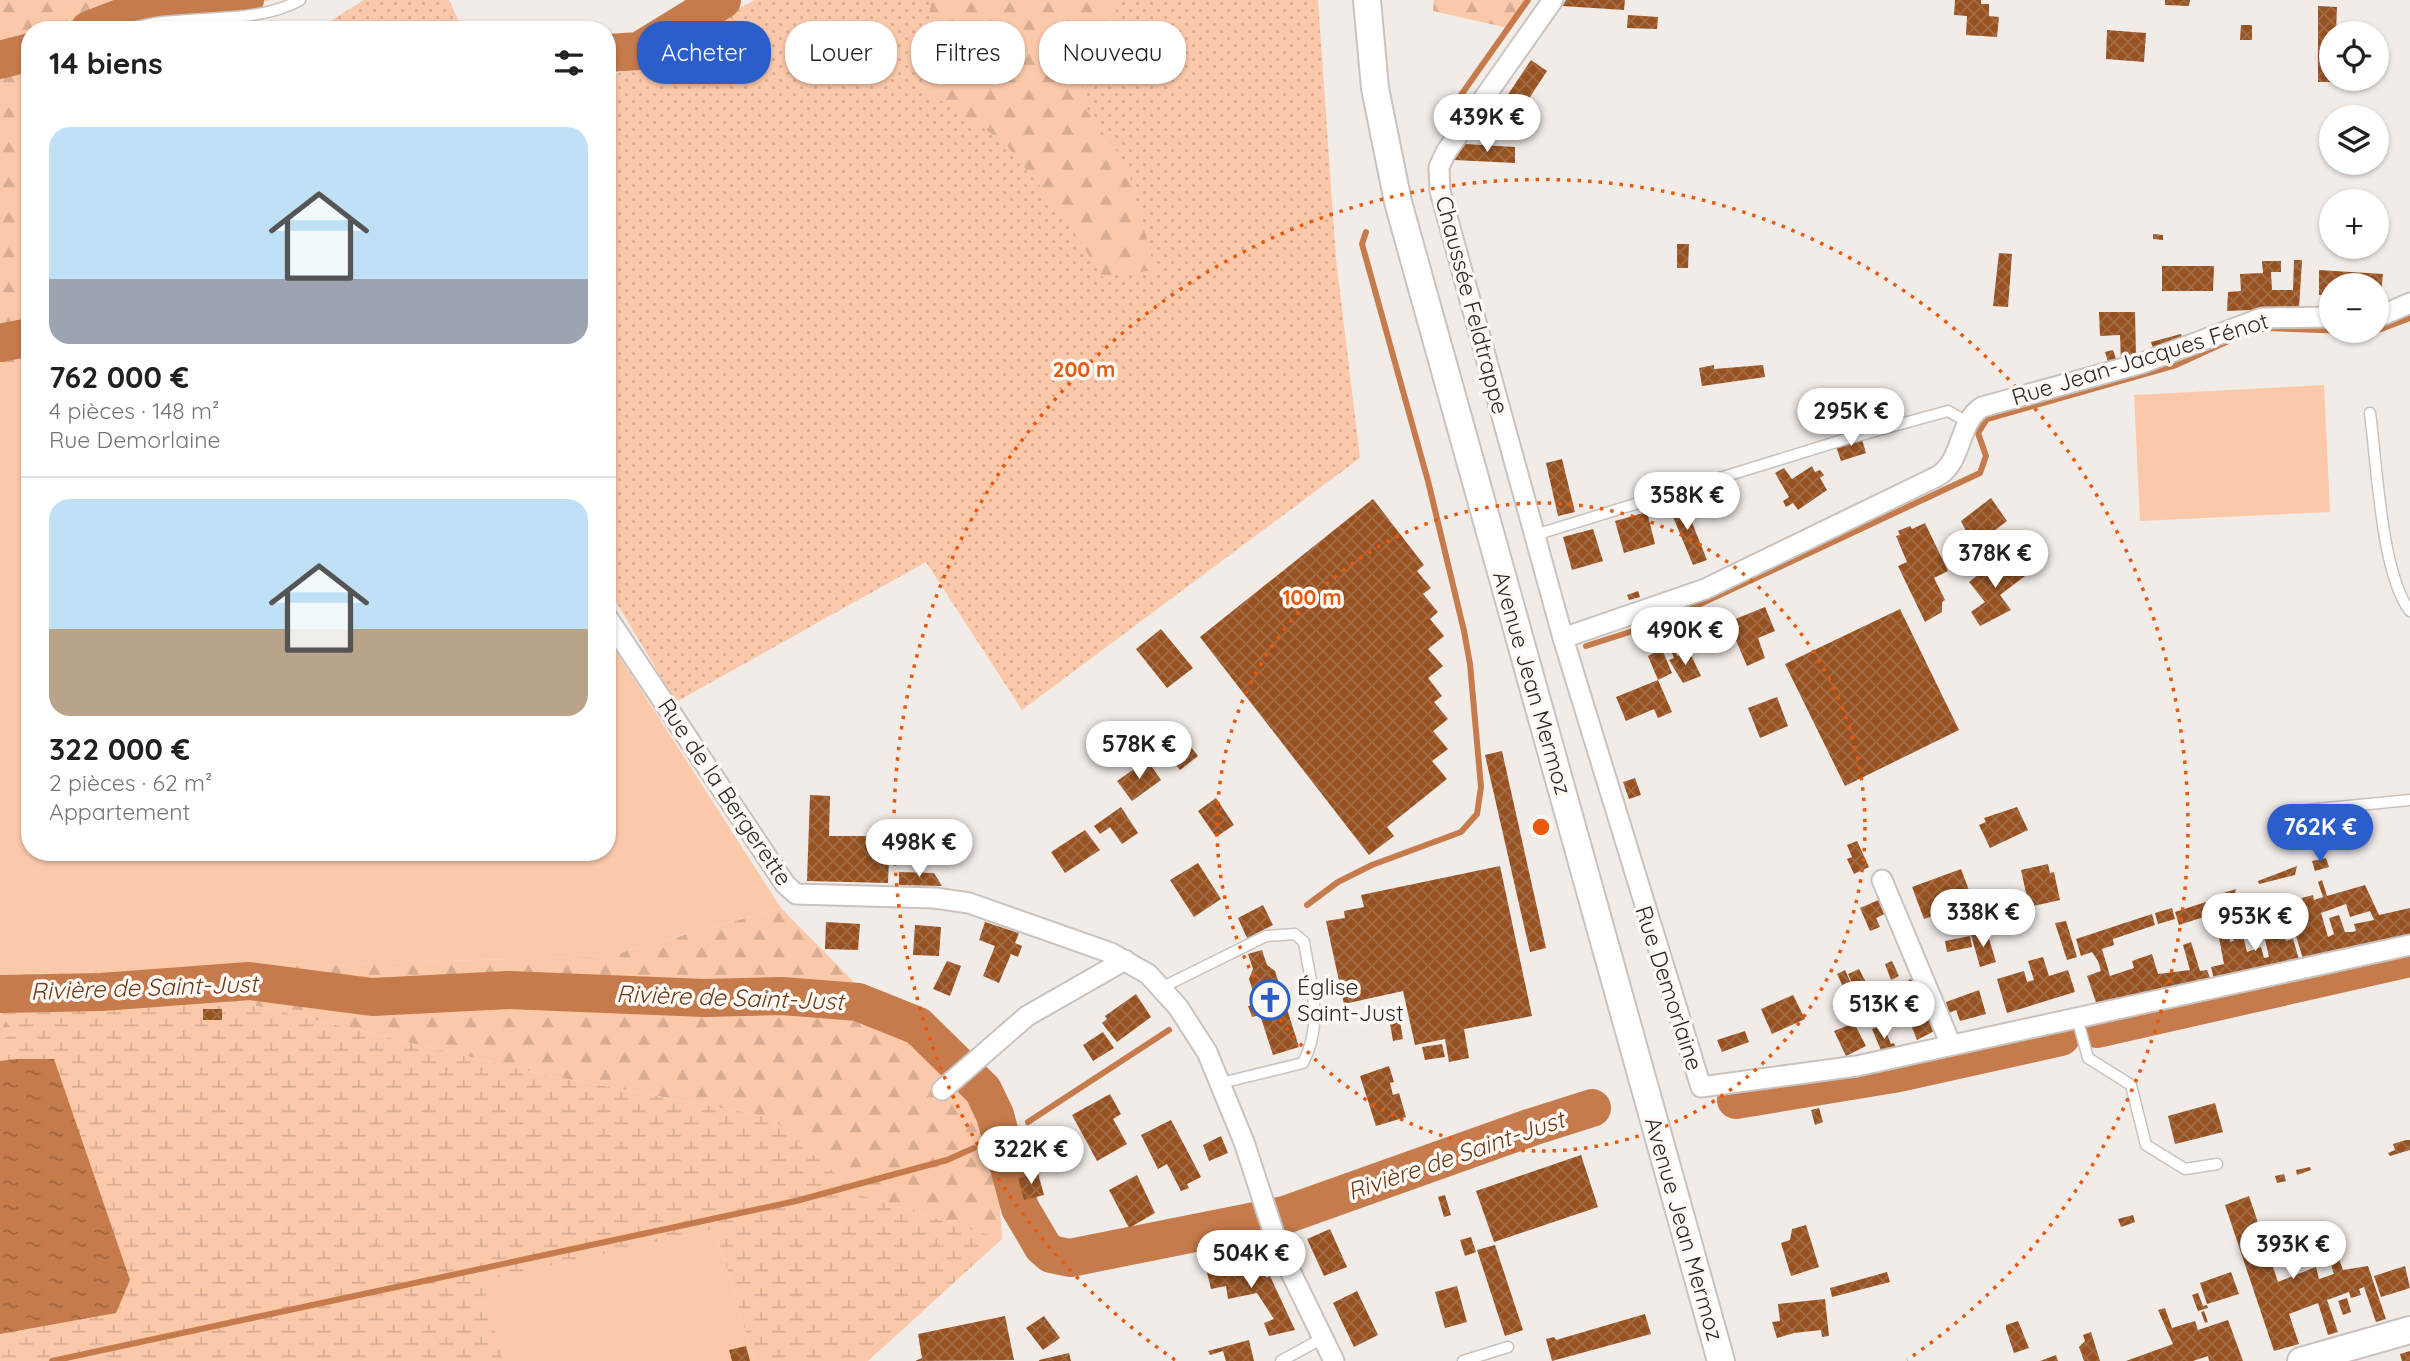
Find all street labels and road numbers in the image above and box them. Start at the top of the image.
street label: Chaussée Feldtrappe [1429,193,1516,417]
street label: Rue Jean-Jacques Fénot [2008,306,2272,411]
street label: Avenue Jean Mermoz [1487,568,1578,798]
street label: Rue de la Bergerette [652,693,799,891]
street label: Rue Demorlaine [1629,902,1710,1074]
street label: Avenue Jean Mermoz [1639,1114,1730,1344]

